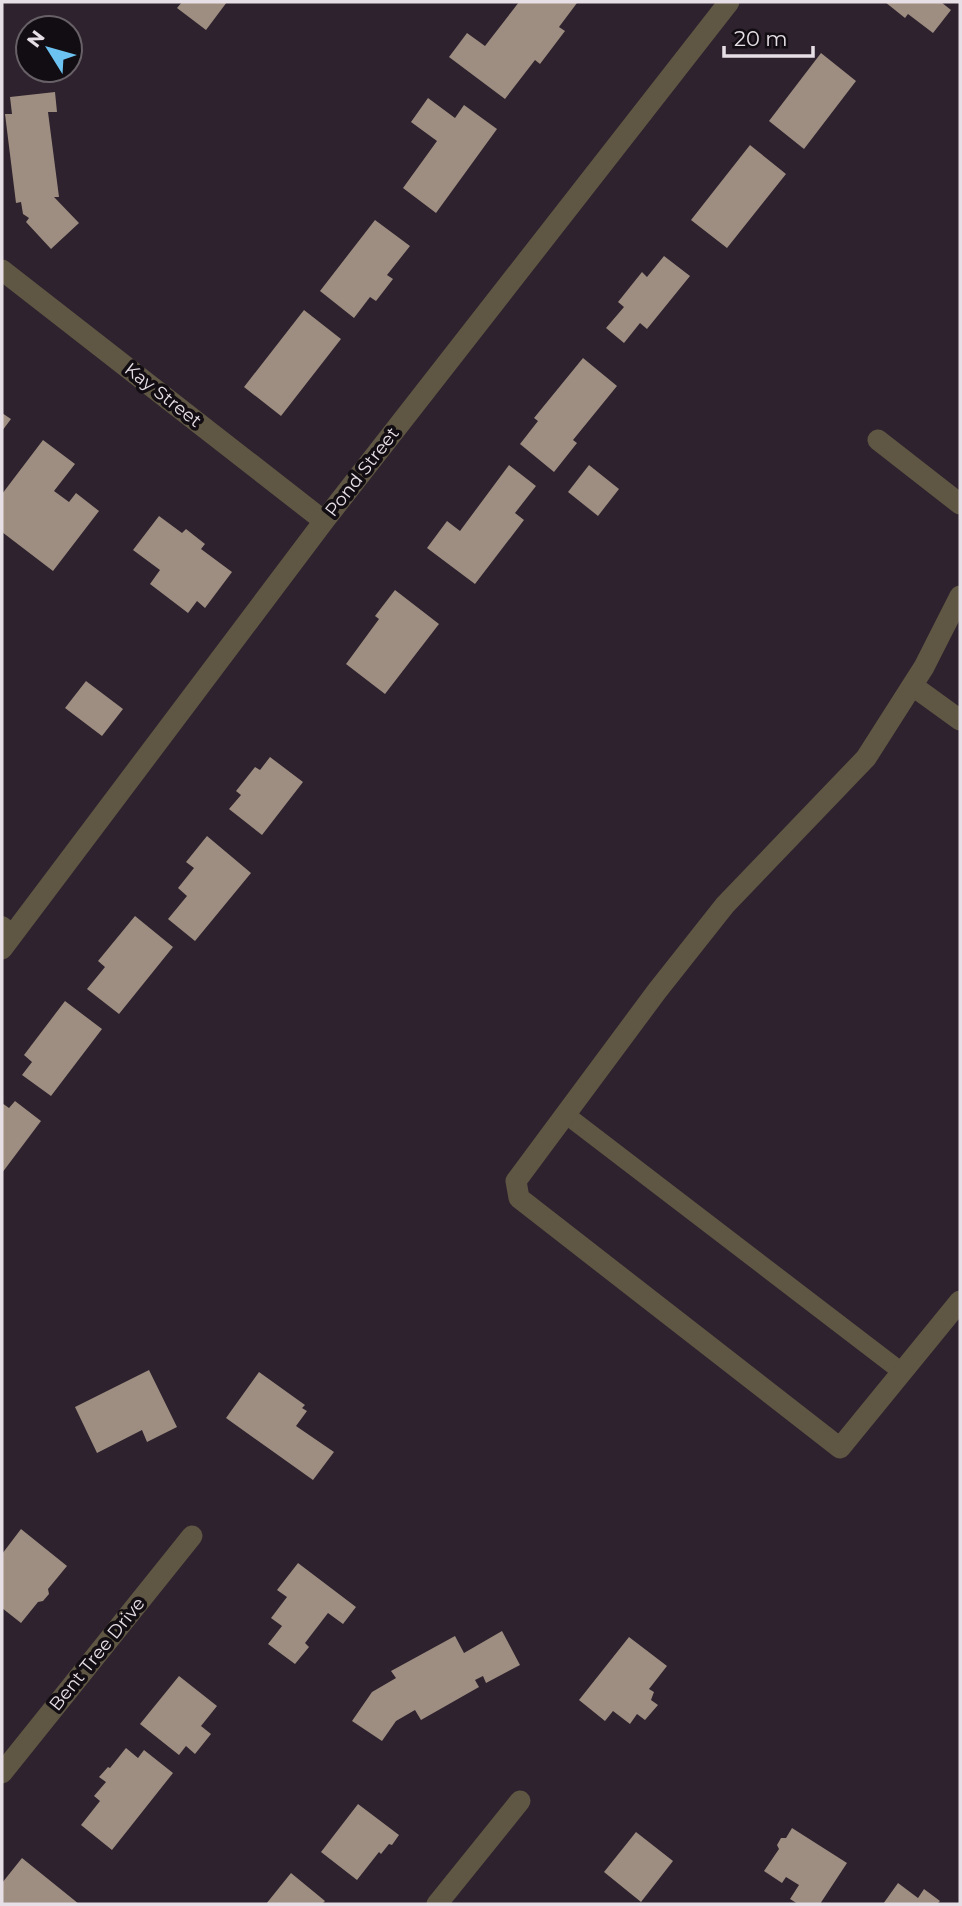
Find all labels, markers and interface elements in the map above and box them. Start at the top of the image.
north arrow [14,14,84,84]
scale bar [724,14,813,58]
text: N [22,26,50,52]
text: 20 m [734,26,788,51]
street label: Kay Street [120,358,206,432]
street label: Pond Street [320,423,404,521]
street label: Bent Tree Drive [45,1593,149,1715]

